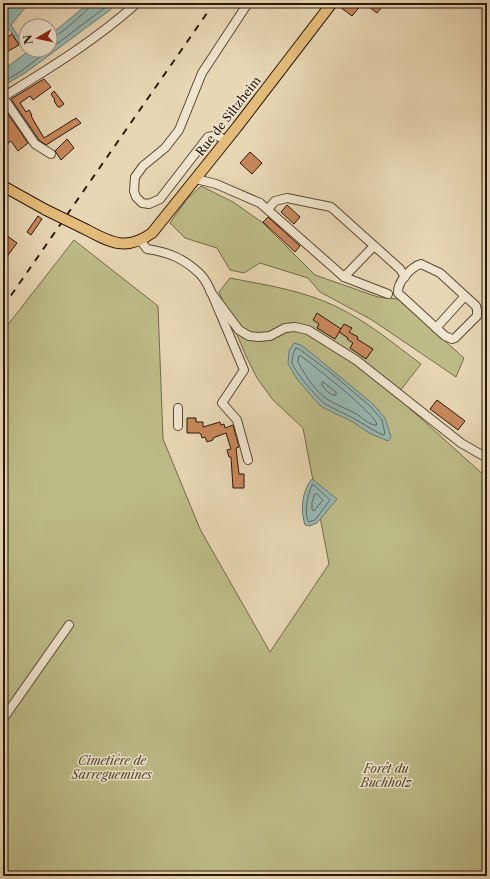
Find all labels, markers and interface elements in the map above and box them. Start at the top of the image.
north arrow [18,18,58,58]
text: N [20,33,36,45]
street label: Rue de Siltzheim [192,73,264,159]
park label: Cimetière de Sarreguemines [71,753,153,782]
park label: Forêt du Buchholz [359,761,412,790]

